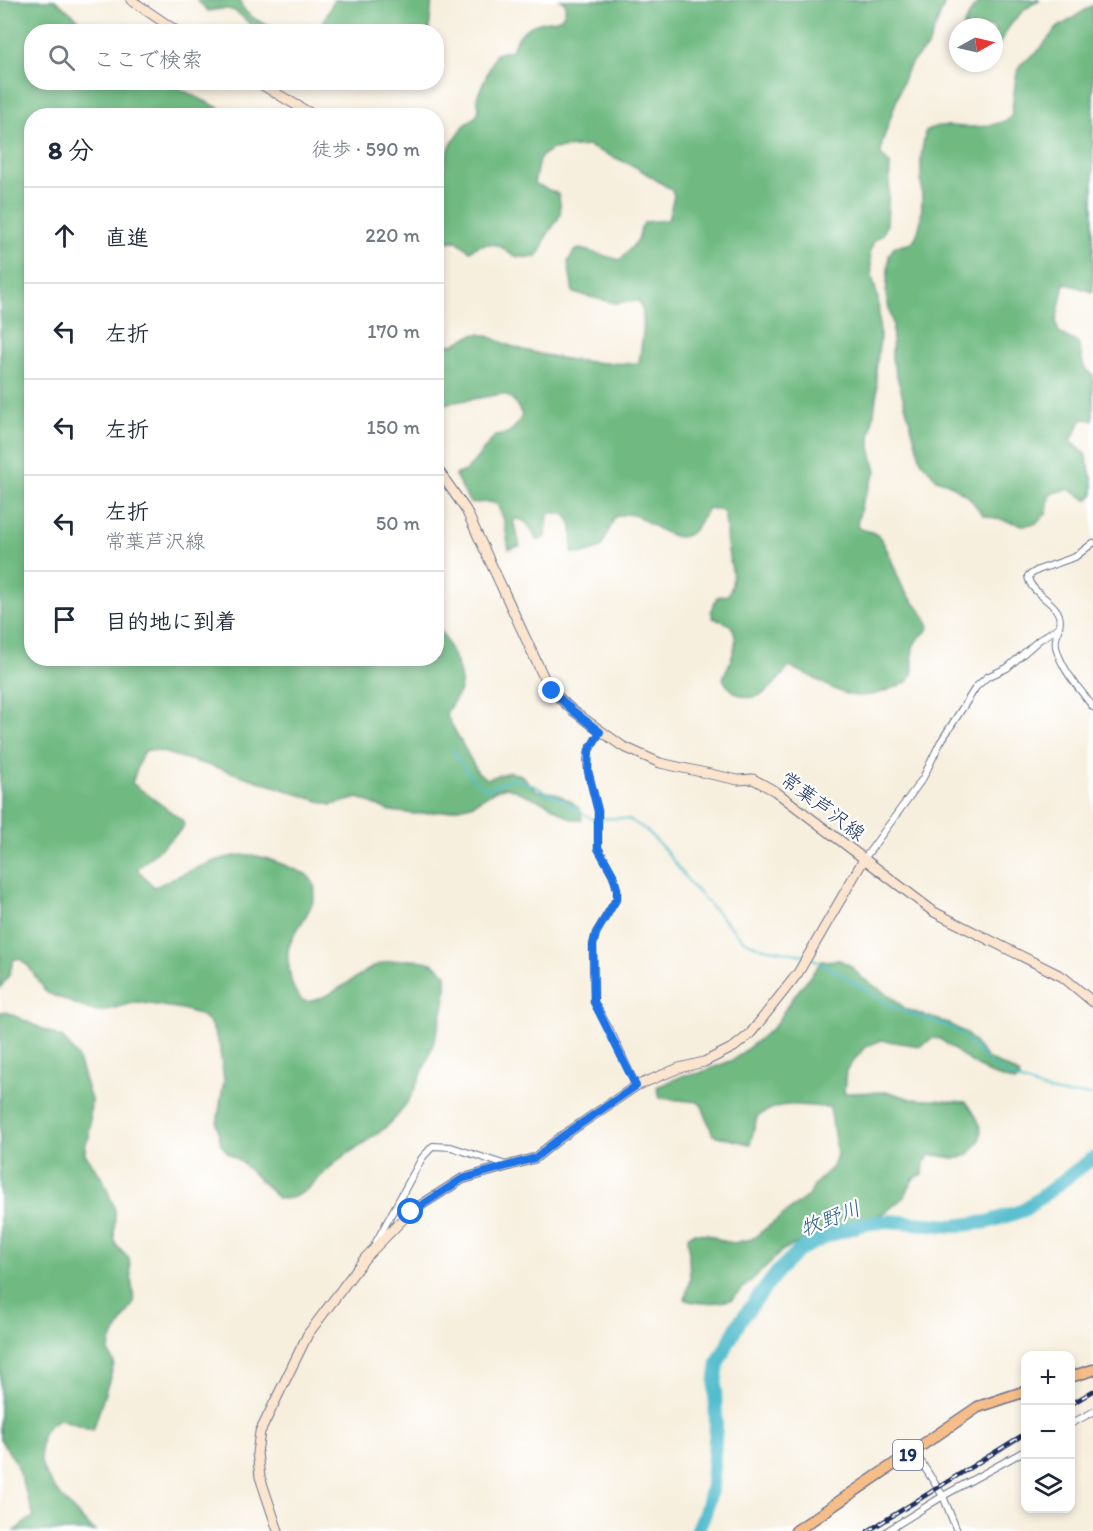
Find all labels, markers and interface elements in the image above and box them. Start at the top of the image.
north arrow [949,18,1003,72]
search box [24,24,444,90]
icon: search [45,41,78,74]
text: ここで検索 [93,46,203,73]
text: 8 分 [48,134,94,166]
text: 徒歩 · 590 m [312,137,420,161]
icon: ahead [48,219,81,252]
text: 220 m [365,223,420,247]
text: 直進 [105,224,149,251]
icon: left [48,315,81,348]
text: 170 m [367,319,420,343]
text: 左折 [105,320,149,347]
icon: left [48,411,81,444]
text: 150 m [367,415,420,439]
text: 左折 [105,416,149,443]
text: 左折 [105,498,149,525]
icon: left [48,507,81,540]
text: 50 m [376,511,420,535]
text: 常葉芦沢線 [105,529,205,553]
icon: arrive [48,603,81,636]
text: 目的地に到着 [105,608,237,635]
route end [538,677,564,703]
street label: 常葉芦沢線 [776,766,870,846]
water label: 牧野川 [796,1195,864,1241]
route start [397,1198,423,1224]
map controls [1021,1351,1075,1513]
button: + [1021,1351,1075,1405]
button: − [1021,1405,1075,1459]
road number: 19 [893,1440,923,1470]
button: layers [1021,1459,1075,1513]

